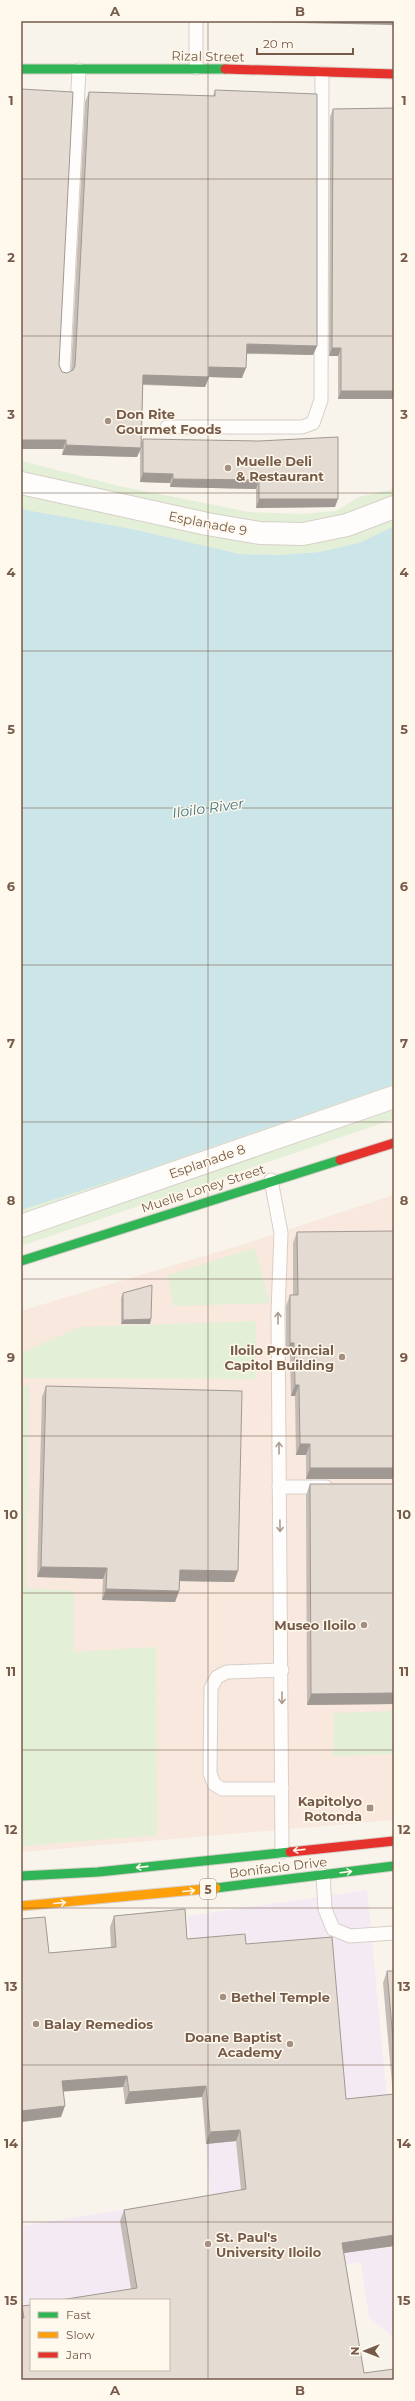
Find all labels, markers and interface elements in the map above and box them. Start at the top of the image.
text: A [109,3,121,19]
text: B [295,3,305,19]
scale bar [257,30,353,56]
text: 20 m [263,36,294,51]
street label: Rizal Street [171,47,245,65]
text: 1 [8,92,14,108]
text: 1 [401,92,407,108]
text: 2 [7,249,15,265]
text: 2 [400,249,408,265]
text: 3 [6,406,15,422]
place label: Don Rite Gourmet Foods [116,406,221,437]
text: 3 [399,406,408,422]
marker: Don Rite Gourmet Foods [103,416,113,426]
place label: Muelle Deli & Restaurant [236,453,324,484]
marker: Muelle Deli & Restaurant [223,463,233,473]
street label: Esplanade 9 [168,508,249,538]
text: 4 [7,564,16,580]
text: 4 [400,564,409,580]
text: 5 [7,721,15,737]
text: 5 [400,721,408,737]
water label: Iloilo River [171,794,245,822]
text: 6 [7,878,16,894]
text: 6 [400,878,409,894]
text: 7 [7,1035,15,1051]
text: 7 [400,1035,408,1051]
street label: Esplanade 8 [167,1140,247,1182]
street label: Muelle Loney Street [139,1160,267,1216]
text: 8 [7,1192,16,1208]
text: 8 [400,1192,409,1208]
one-way arrow [274,1312,282,1325]
place label: Iloilo Provincial Capitol Building [224,1342,334,1373]
text: 9 [7,1349,15,1365]
text: 9 [400,1349,408,1365]
marker: Iloilo Provincial Capitol Building [337,1352,347,1362]
one-way arrow [275,1442,283,1455]
text: 10 [4,1506,18,1522]
text: 10 [397,1506,411,1522]
one-way arrow [276,1519,284,1532]
place label: Museo Iloilo [274,1617,356,1633]
marker: Museo Iloilo [359,1620,369,1630]
text: 11 [6,1663,16,1679]
text: 11 [399,1663,409,1679]
one-way arrow [278,1691,286,1704]
place label: Kapitolyo Rotonda [298,1793,362,1824]
marker: Kapitolyo Rotonda [365,1803,375,1813]
text: 12 [5,1821,18,1837]
text: 12 [398,1821,411,1837]
one-way arrow [293,1847,306,1854]
street label: Bonifacio Drive [228,1853,328,1881]
one-way arrow [136,1863,149,1871]
one-way arrow [339,1868,352,1876]
road number: 5 [200,1879,216,1899]
one-way arrow [182,1887,195,1895]
one-way arrow [53,1899,66,1906]
text: 13 [5,1978,18,1994]
text: 13 [398,1978,411,1994]
place label: Bethel Temple [231,1989,330,2005]
marker: Bethel Temple [218,1992,228,2002]
place label: Balay Remedios [44,2016,153,2032]
marker: Balay Remedios [31,2019,41,2029]
place label: Doane Baptist Academy [185,2029,282,2060]
marker: Doane Baptist Academy [285,2039,295,2049]
text: 14 [4,2135,18,2151]
text: 14 [397,2135,411,2151]
place label: St. Paul's University Iloilo [216,2229,322,2260]
marker: St. Paul's University Iloilo [203,2239,213,2249]
text: 15 [5,2292,18,2308]
text: 15 [398,2292,411,2308]
legend [30,2299,170,2371]
text: Fast [66,2307,91,2322]
text: Slow [66,2327,95,2342]
north arrow [345,2331,385,2371]
text: Jam [65,2347,92,2362]
text: N [348,2347,362,2355]
text: A [109,2382,121,2398]
text: B [295,2382,305,2398]

